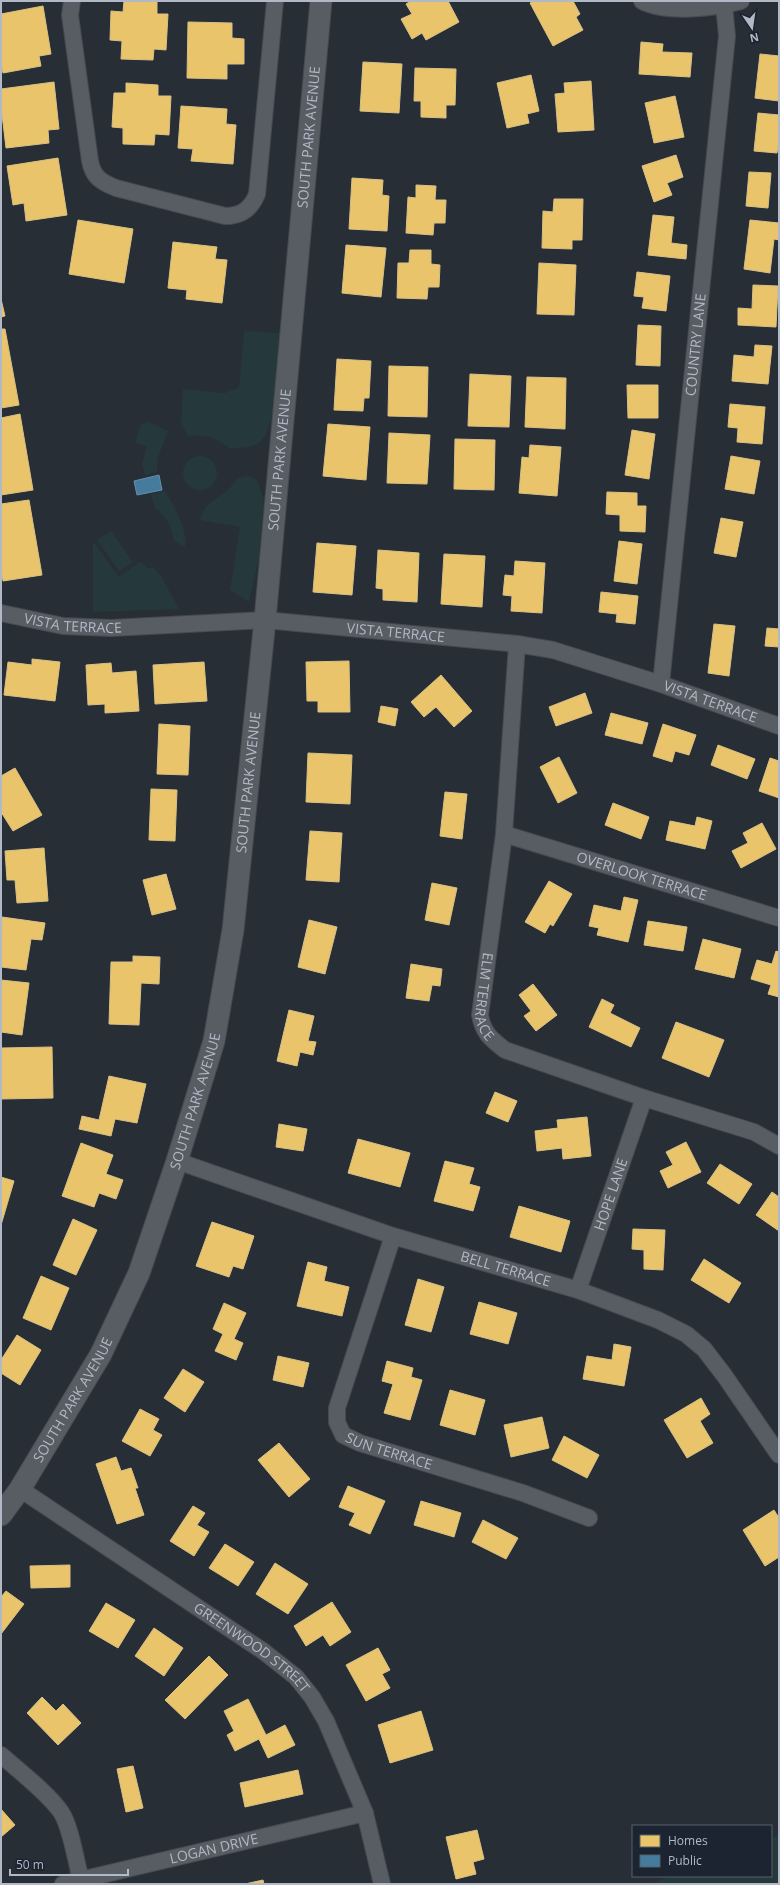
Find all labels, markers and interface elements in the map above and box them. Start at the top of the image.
north arrow [732,8,772,48]
text: N [748,30,760,47]
street label: SOUTH PARK AVENUE [292,65,324,209]
street label: COUNTRY LANE [680,293,710,397]
street label: SOUTH PARK AVENUE [263,388,295,531]
street label: VISTA TERRACE [22,608,122,637]
street label: VISTA TERRACE [346,618,446,646]
street label: VISTA TERRACE [661,676,760,727]
street label: SOUTH PARK AVENUE [231,711,264,854]
street label: OVERLOOK TERRACE [574,847,709,904]
street label: ELM TERRACE [471,952,499,1045]
street label: SOUTH PARK AVENUE [165,1031,224,1172]
street label: HOPE LANE [589,1156,632,1233]
street label: BELL TERRACE [458,1246,553,1291]
street label: SOUTH PARK AVENUE [28,1334,117,1466]
street label: SUN TERRACE [342,1427,435,1474]
street label: GREENWOOD STREET [190,1598,315,1696]
legend [632,1825,772,1877]
street label: LOGAN DRIVE [168,1828,260,1868]
text: Homes [668,1832,708,1849]
scale bar [10,1851,128,1877]
text: Public [668,1852,702,1869]
text: 50 m [16,1856,44,1873]

